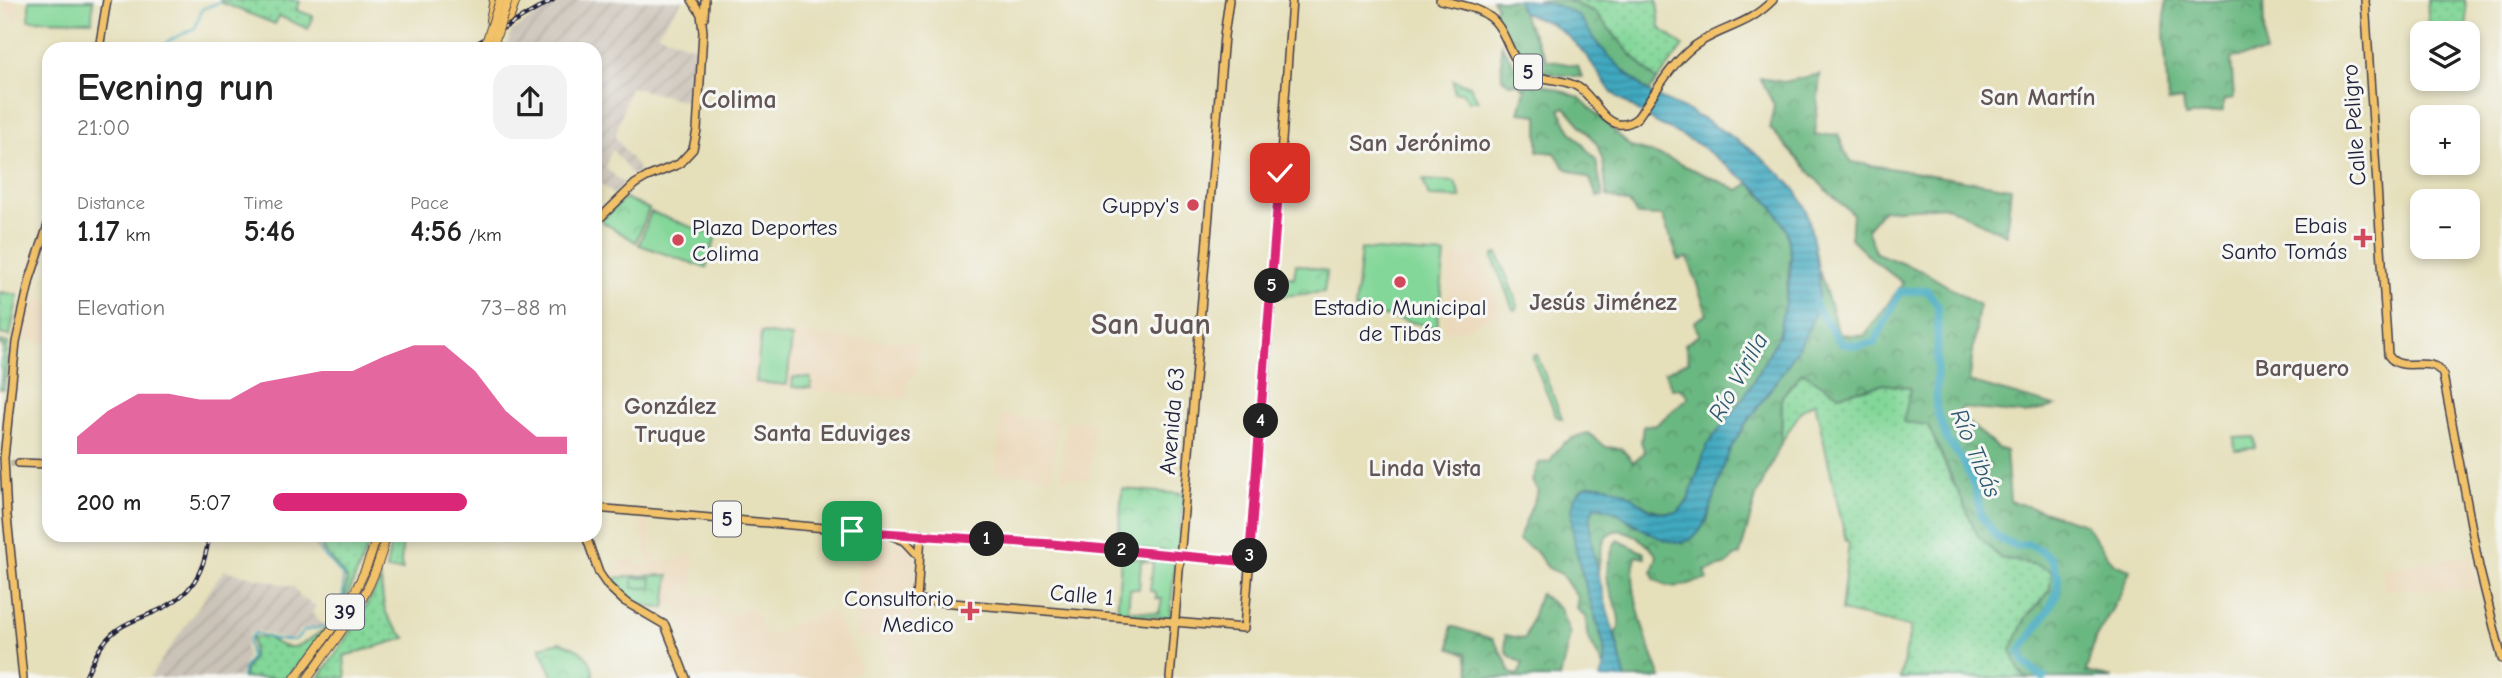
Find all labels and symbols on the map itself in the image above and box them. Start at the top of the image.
road number: 5 [1514,55,1542,90]
street label: Calle Peligro [2336,63,2372,187]
district label: San Martín [1981,83,2095,111]
district label: Colima [701,85,777,115]
district label: San Jerónimo [1349,129,1491,157]
pin [1250,143,1310,203]
place label: Guppy's [1102,192,1179,219]
marker: Guppy's [1185,197,1201,213]
place label: Ebais Santo Tomás [2221,212,2347,265]
place label: Plaza Deportes Colima [692,214,837,267]
marker: Ebais Santo Tomás [2353,228,2373,248]
marker: Plaza Deportes Colima [670,232,686,248]
pin: 5 [1254,268,1290,304]
marker: Estadio Municipal de Tibás [1392,274,1408,290]
district label: Jesús Jiménez [1529,288,1677,316]
place label: Estadio Municipal de Tibás [1314,294,1486,347]
district label: San Juan [1091,307,1211,342]
water label: Río Virilla [1702,328,1774,426]
district label: Barquero [2255,354,2349,382]
street label: Avenida 63 [1154,366,1190,476]
district label: González Truque [624,392,717,448]
pin: 4 [1244,404,1278,438]
water label: Río Tibás [1945,405,2007,502]
district label: Santa Eduviges [754,419,910,447]
district label: Linda Vista [1369,454,1481,482]
pin [822,501,882,561]
road number: 5 [713,502,741,536]
pin: 1 [970,522,1004,556]
pin: 2 [1104,532,1140,568]
pin: 3 [1232,538,1268,574]
street label: Calle 1 [1049,579,1115,611]
place label: Consultorio Medico [844,585,954,638]
road number: 39 [326,594,364,630]
marker: Consultorio Medico [960,601,980,621]

